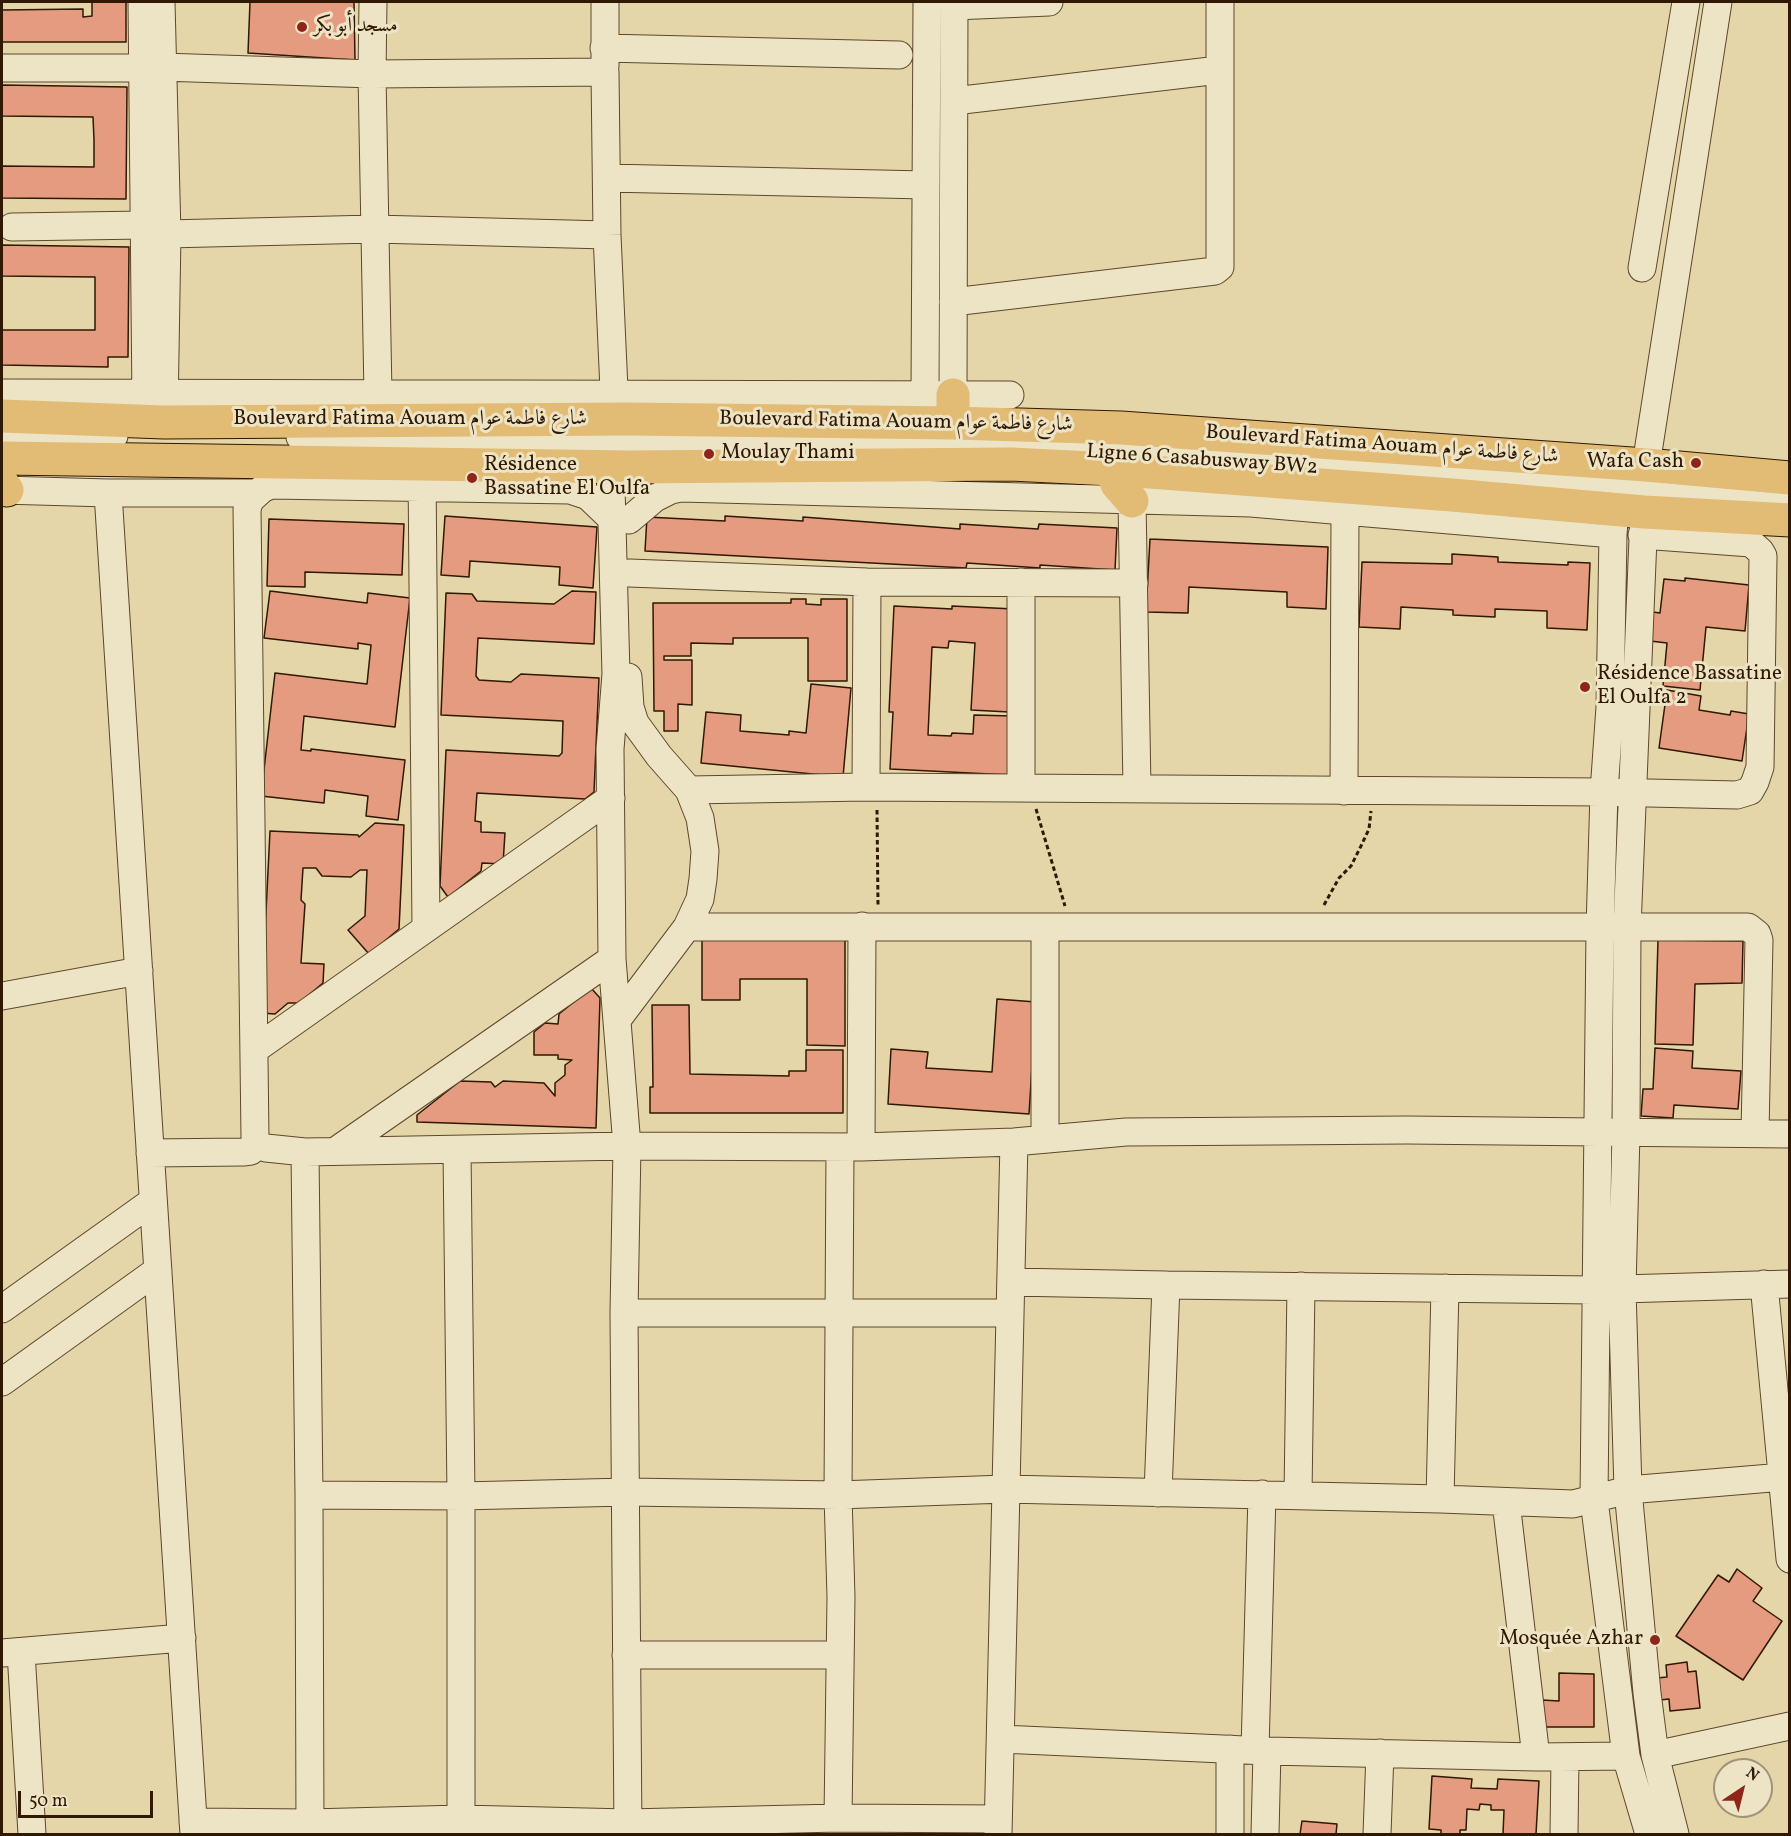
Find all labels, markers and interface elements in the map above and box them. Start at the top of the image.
place label: مسجد أبو بكر [314,14,398,40]
marker: مسجد أبو بكر [295,20,309,34]
street label: Boulevard Fatima Aouam شارع فاطمة عوام [233,407,587,433]
street label: Boulevard Fatima Aouam شارع فاطمة عوام [719,407,1073,439]
street label: Boulevard Fatima Aouam شارع فاطمة عوام [1205,421,1559,471]
street label: Ligne 6 Casabusway BW2 [1085,440,1319,482]
place label: Moulay Thami [721,441,855,467]
marker: Moulay Thami [702,447,716,461]
place label: Wafa Cash [1586,450,1684,476]
place label: Résidence Bassatine El Oulfa [484,453,650,503]
marker: Wafa Cash [1689,456,1703,470]
marker: Résidence Bassatine El Oulfa [465,471,479,485]
place label: Résidence Bassatine El Oulfa 2 [1597,662,1782,712]
marker: Résidence Bassatine El Oulfa 2 [1578,680,1592,694]
place label: Mosquée Azhar [1499,1627,1643,1653]
marker: Mosquée Azhar [1648,1633,1662,1647]
north arrow [1713,1758,1773,1818]
text: N [1741,1763,1763,1787]
scale bar [21,1779,156,1817]
text: 50 m [29,1789,68,1814]

